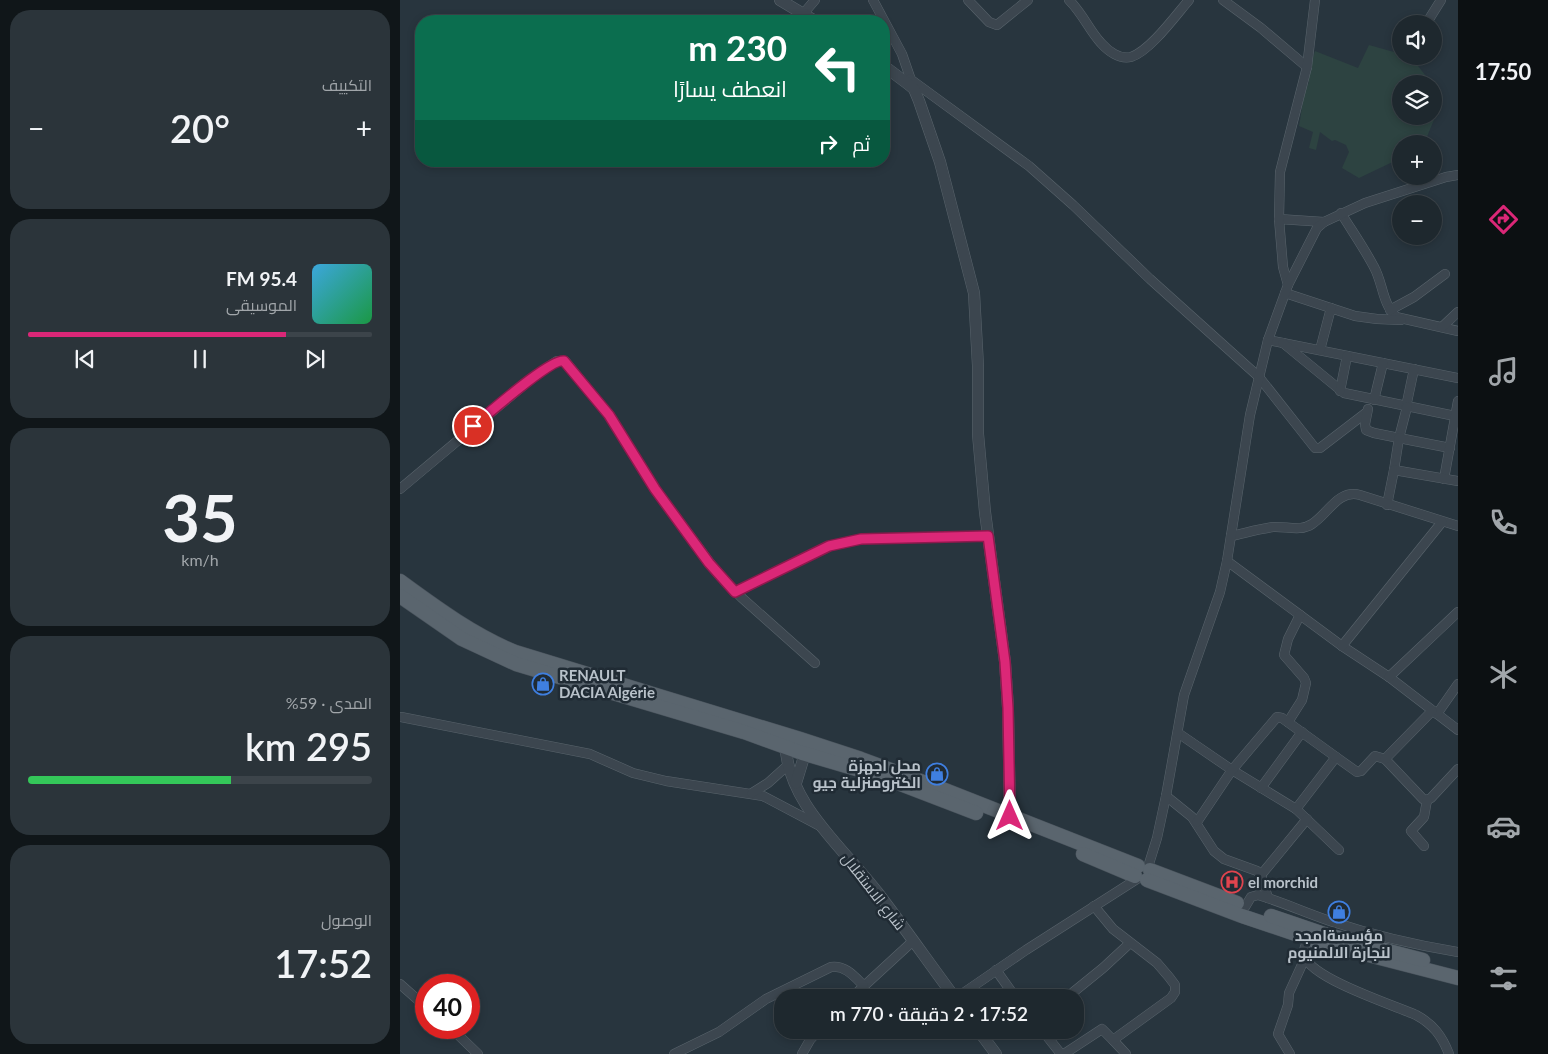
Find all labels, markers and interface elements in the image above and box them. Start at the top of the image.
map controls [1392,15,1442,245]
button: sound [1392,15,1442,65]
text: 230 m [688,26,787,68]
icon: left [805,35,870,100]
text: 17:50 [1475,58,1531,85]
text: التكييف [322,75,372,94]
text: انعطف يسارًا [673,75,787,102]
button: layers [1392,75,1442,125]
text: 20° [170,105,230,151]
text: − [28,111,44,145]
text: + [356,111,372,145]
icon: right [814,130,842,158]
text: ثم [852,132,870,155]
button: + [1392,135,1442,185]
button: − [1392,195,1442,245]
icon: directions [1486,202,1521,237]
text: 95.4 FM [226,267,297,290]
text: الموسيقى [226,295,297,314]
icon: previous [71,345,99,373]
icon: pause [186,345,214,373]
icon: next [301,345,329,373]
icon: music [1486,354,1521,389]
pin [452,405,494,447]
icon: arrive [459,412,487,440]
text: 35 [162,478,238,556]
icon: phone [1486,505,1521,540]
text: km/h [181,550,219,569]
icon: climate [1486,657,1521,692]
place label: RENAULT DACIA Algérie [559,666,655,701]
shop icon: RENAULT DACIA Algérie [531,672,555,696]
text: المدى · 59% [286,693,372,712]
text: 295 km [245,723,372,769]
place label: محل اجهزة الكترومنزلية جيو [813,756,921,792]
shop icon: محل اجهزة الكترومنزلية جيو [925,762,949,786]
position arrow [983,789,1035,841]
icon: car [1486,809,1521,844]
street label: شارع الاستقلال [836,849,910,935]
hospital icon: el morchid [1220,870,1244,894]
place label: el morchid [1248,873,1318,891]
shop icon: مؤسسةامجد لنجارة الالمنيوم [1327,900,1351,924]
text: الوصول [321,910,372,929]
place label: مؤسسةامجد لنجارة الالمنيوم [1287,926,1391,963]
text: 17:52 [274,940,372,986]
icon: filters [1486,961,1521,996]
speed limit sign: 40 [415,974,480,1039]
text: 17:52 · 2 دقيقة · 770 m [830,1002,1028,1025]

